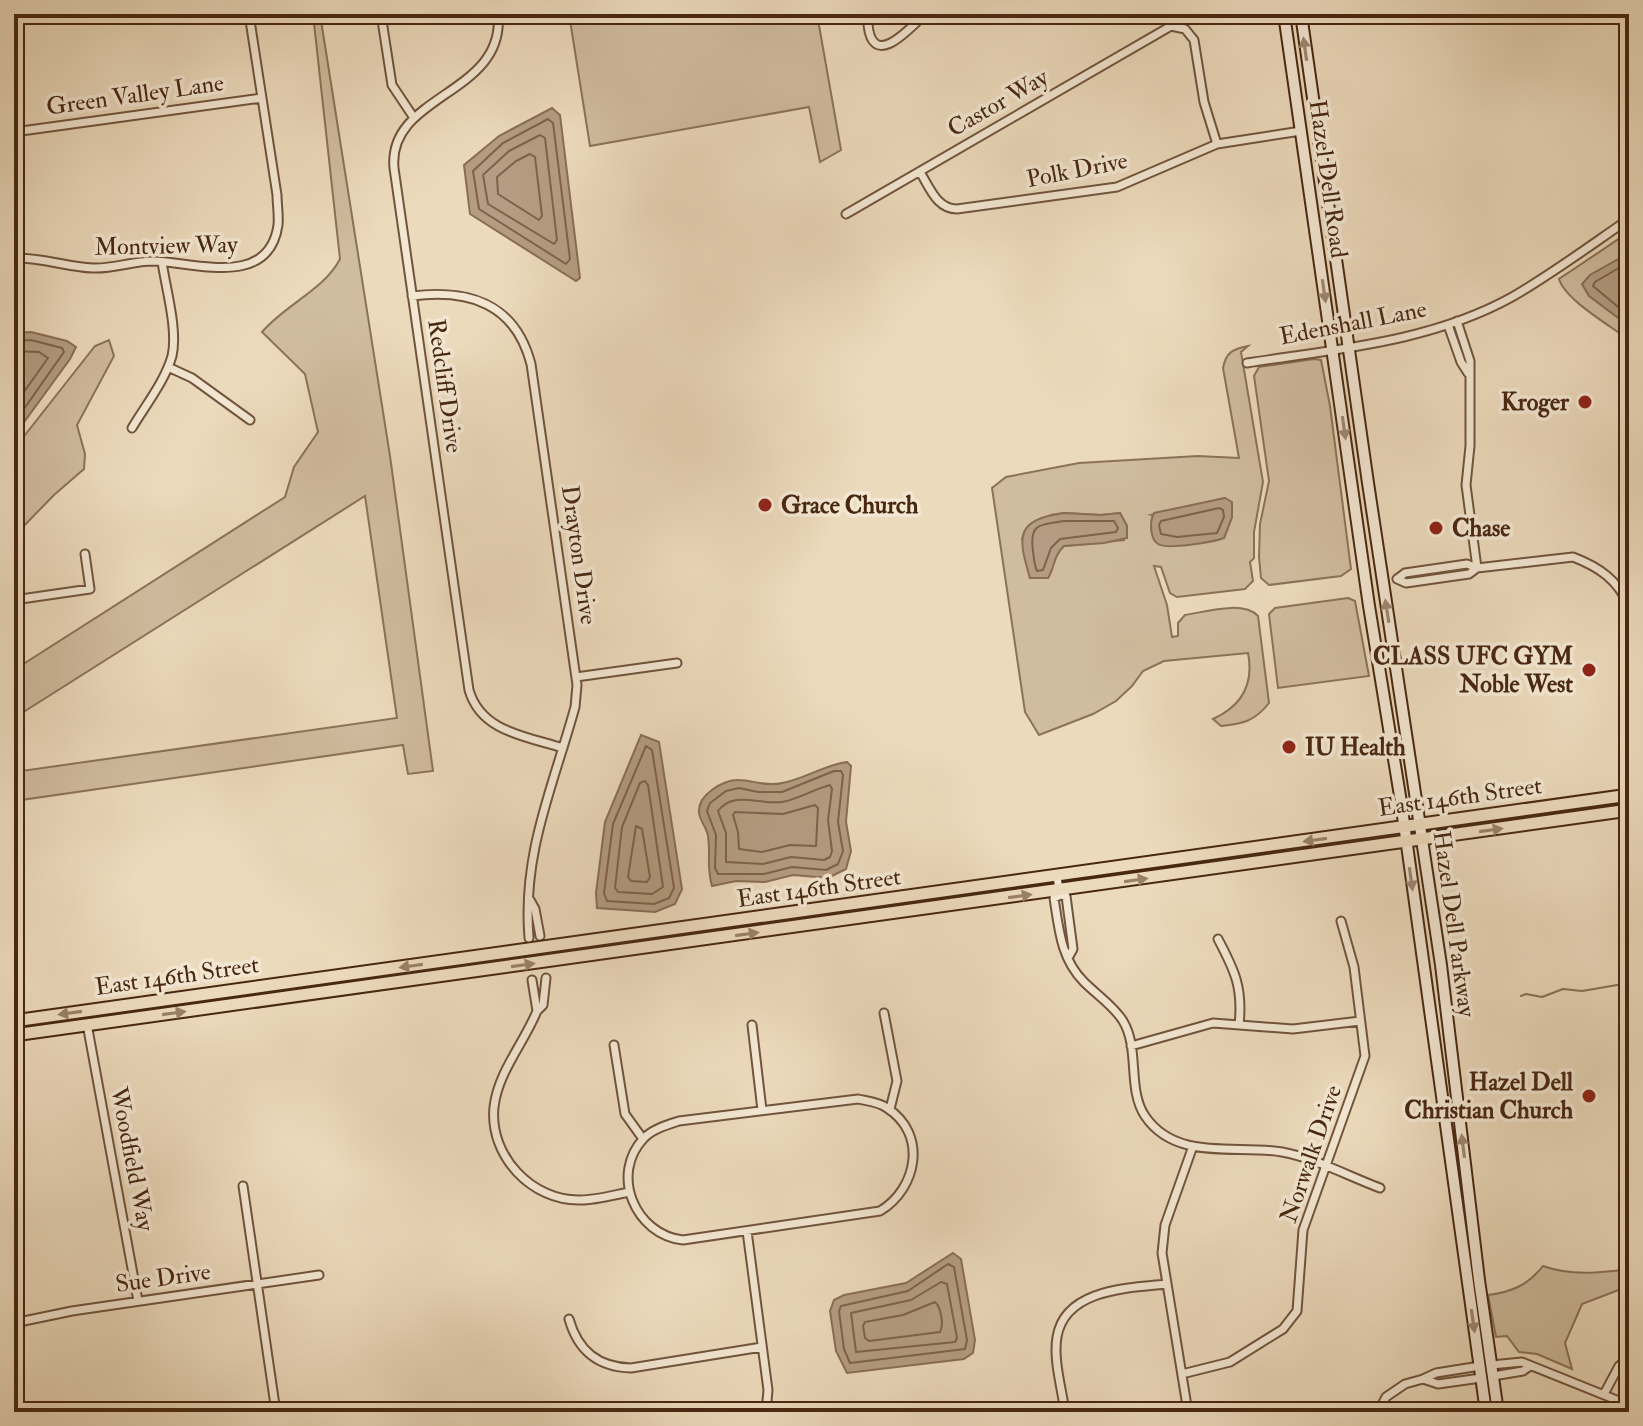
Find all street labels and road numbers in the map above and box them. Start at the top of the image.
street label: Castor Way [942,62,1054,144]
street label: Green Valley Lane [44,67,226,123]
street label: Hazel Dell Road [1302,98,1354,260]
street label: Polk Drive [1024,145,1130,195]
street label: Montview Way [94,229,238,263]
street label: Edenshall Lane [1277,294,1429,352]
street label: Redcliff Drive [420,317,470,455]
street label: Drayton Drive [554,483,604,627]
street label: East 146th Street [1376,770,1544,824]
street label: Hazel Dell Parkway [1426,829,1482,1020]
street label: East 146th Street [735,861,903,915]
street label: East 146th Street [93,949,261,1003]
street label: Norwalk Drive [1273,1081,1349,1227]
street label: Woodfield Way [103,1083,161,1234]
street label: Sue Drive [113,1256,213,1300]

